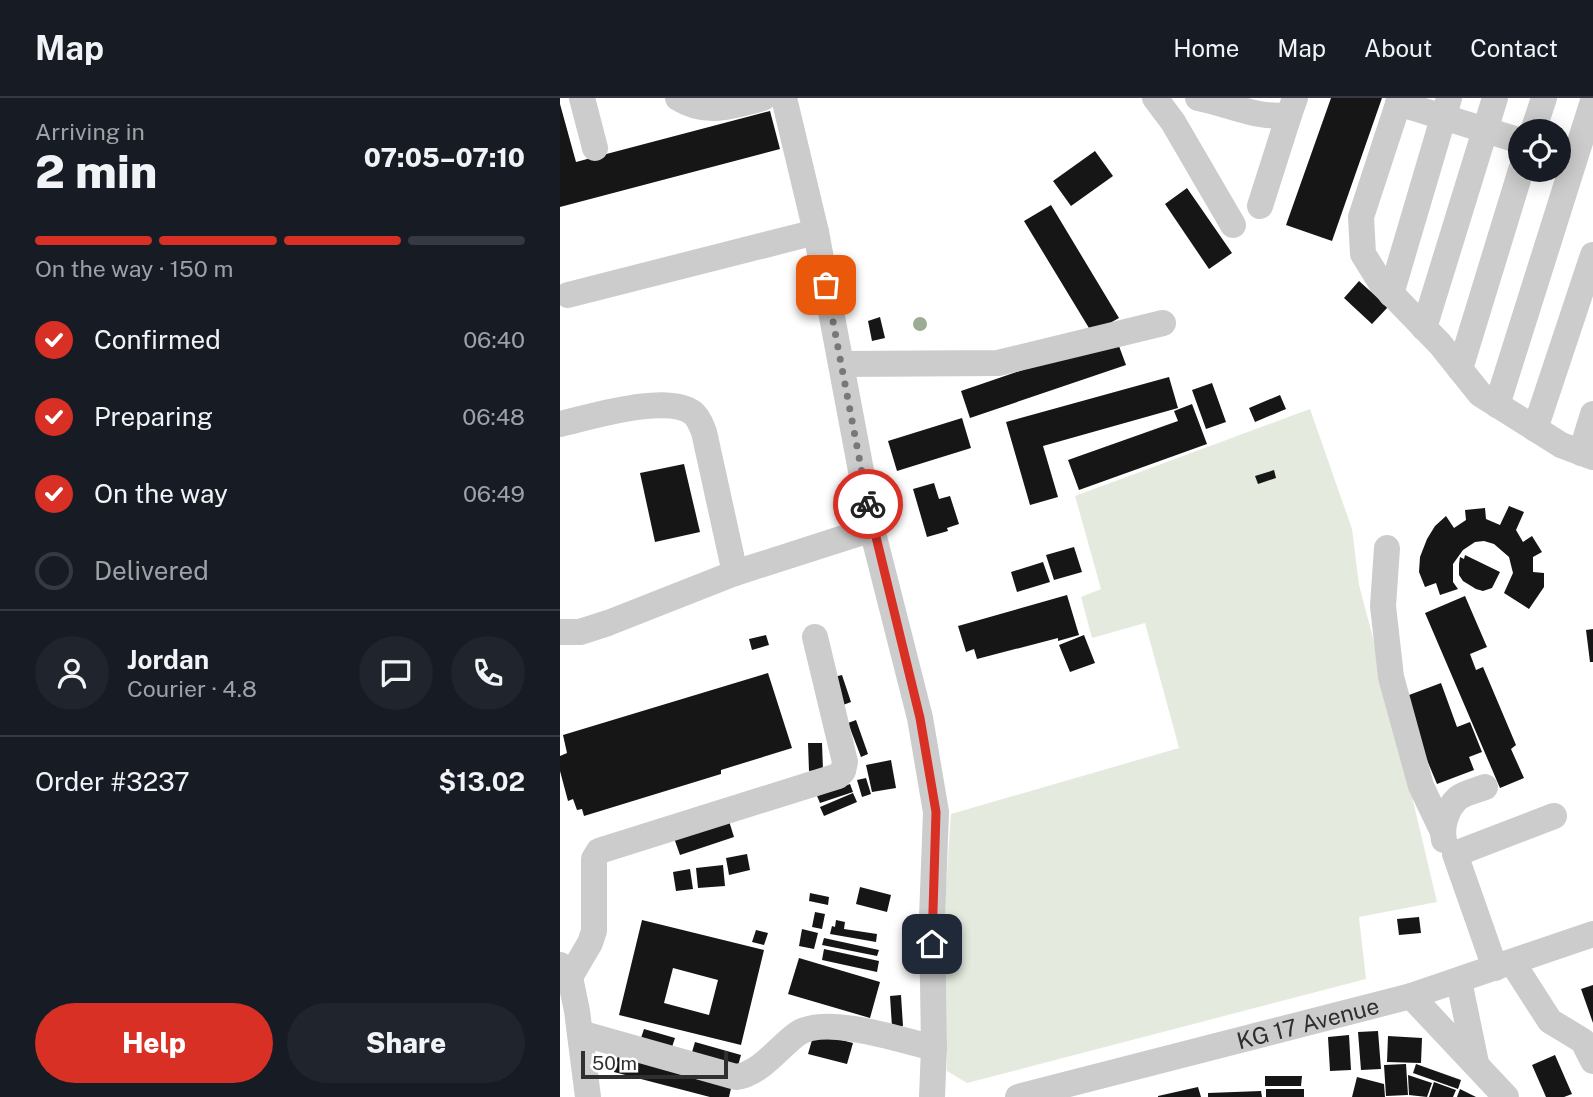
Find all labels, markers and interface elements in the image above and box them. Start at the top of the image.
text: Map [35,29,104,67]
text: Home [1173,34,1239,62]
text: Map [1277,34,1326,62]
text: About [1364,34,1432,62]
text: Contact [1470,34,1558,62]
text: Arriving in [35,118,145,145]
map controls [1508,119,1571,182]
button: locate [1508,119,1571,182]
text: 07:05–07:10 [364,142,525,173]
text: 2 min [35,144,157,198]
text: On the way · 150 m [35,255,233,282]
pin [796,255,856,315]
icon: bag [807,266,845,304]
icon: check [35,321,73,359]
text: Confirmed [94,324,221,355]
text: 06:40 [463,326,525,353]
icon: check [35,398,73,436]
text: Preparing [94,401,213,432]
text: 06:48 [462,403,525,430]
courier [833,469,903,539]
icon: check [35,475,73,513]
text: On the way [94,478,228,509]
text: 06:49 [463,480,525,507]
icon: bike [849,485,887,523]
text: Delivered [94,555,209,586]
button: person [35,636,109,710]
button: chat [359,636,433,710]
button: phone [451,636,525,710]
text: Jordan [127,644,209,675]
text: Courier · 4.8 [127,675,257,702]
text: Order #3237 [35,766,190,797]
text: $13.02 [439,766,525,797]
pin [902,914,962,974]
icon: home [913,925,951,963]
street label: KG 17 Avenue [1234,991,1382,1054]
button: Help [35,1003,273,1083]
button: Share [287,1003,525,1083]
scale bar [581,1048,728,1080]
text: 50 m [592,1052,637,1074]

